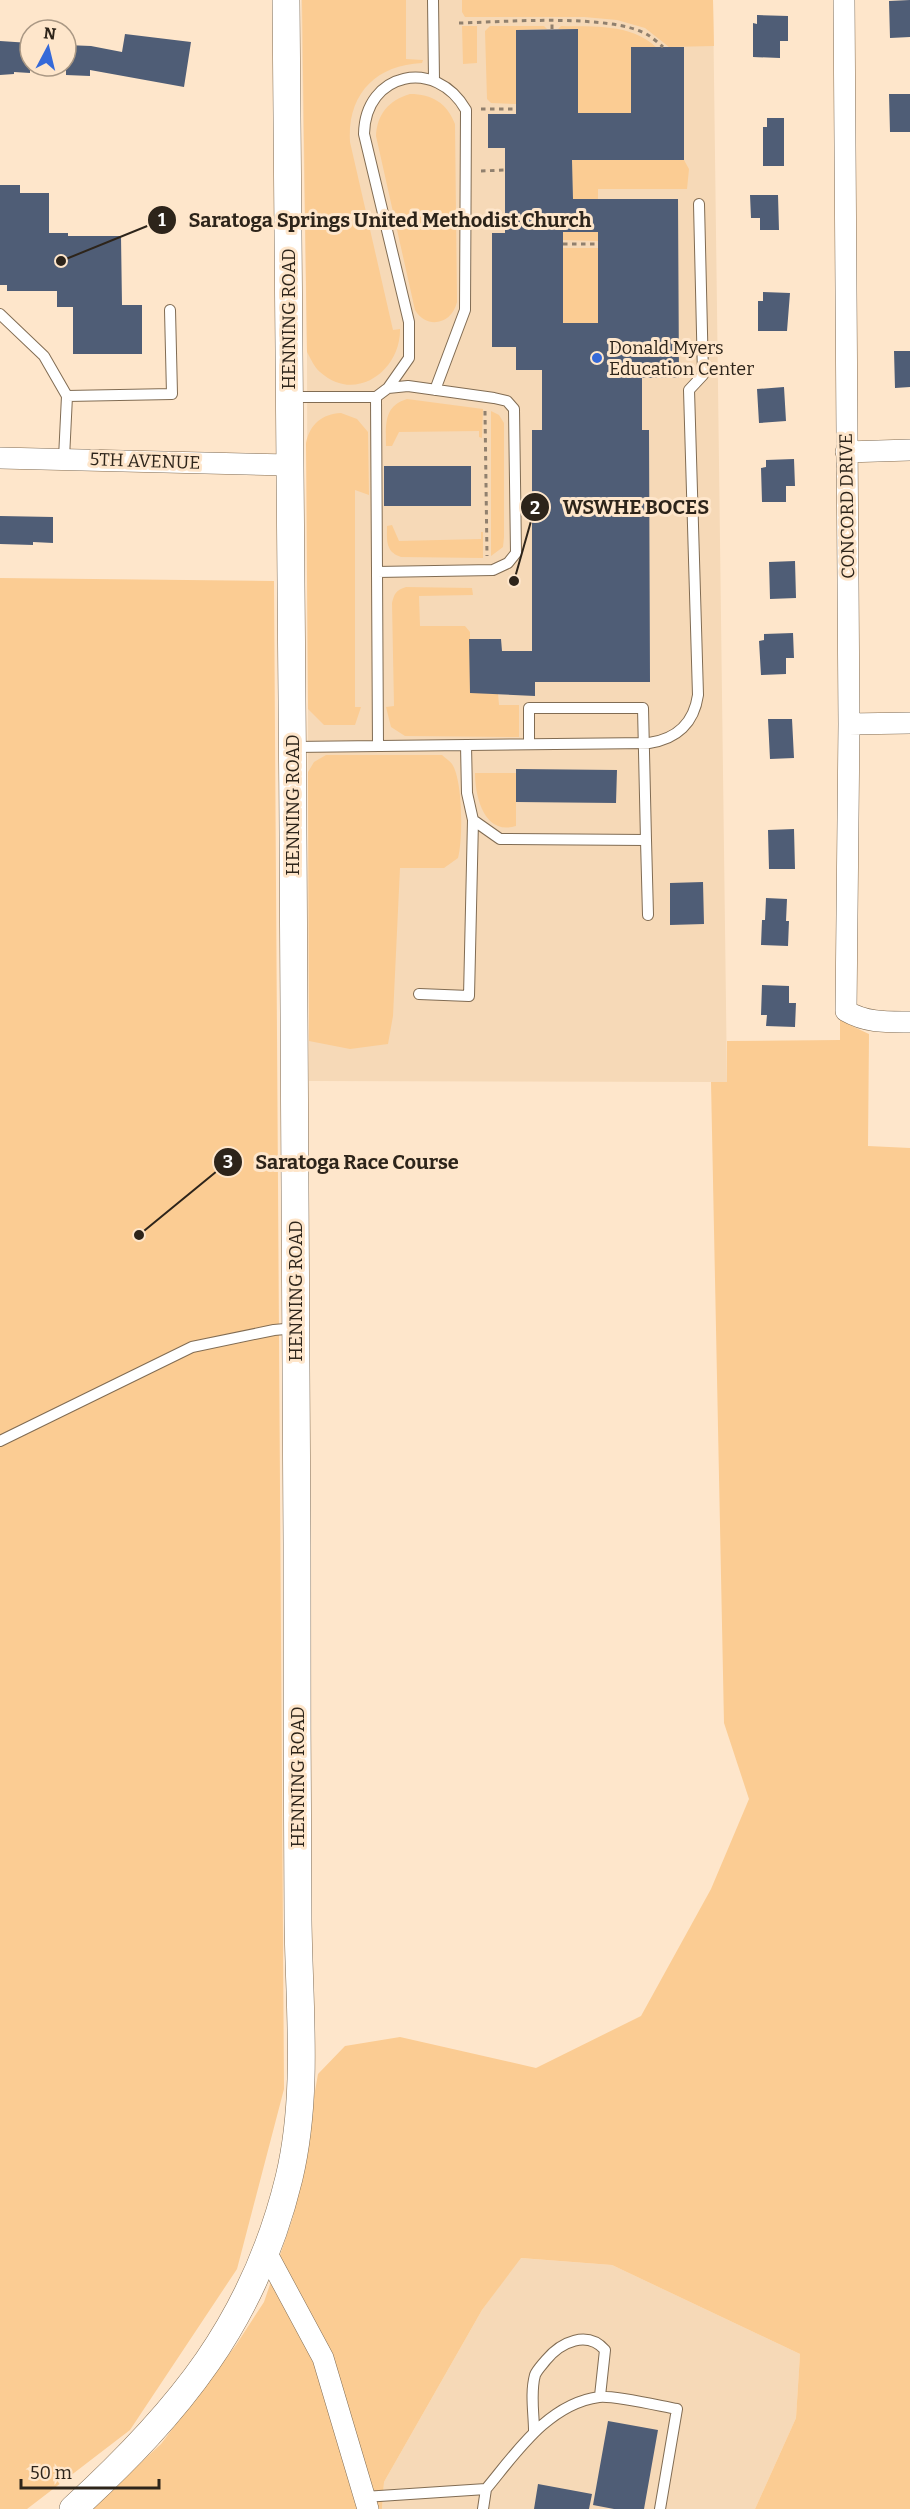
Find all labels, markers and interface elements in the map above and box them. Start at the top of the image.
north arrow [18,18,78,78]
text: N [42,23,57,44]
callout: Saratoga Springs United Methodist Church [147,201,604,239]
text: Saratoga Springs United Methodist Church [189,208,592,232]
text: 1 [158,209,166,231]
street label: HENNING ROAD [278,248,300,390]
place label: Donald Myers Education Center [609,337,754,380]
marker: Donald Myers Education Center [590,351,604,365]
street label: CONCORD DRIVE [835,433,859,579]
street label: 5TH AVENUE [89,448,201,474]
callout: WSWHE BOCES [520,488,721,526]
text: WSWHE BOCES [563,495,709,519]
text: 2 [530,497,540,519]
street label: HENNING ROAD [282,734,304,876]
callout: Saratoga Race Course [213,1143,471,1181]
text: Saratoga Race Course [255,1150,459,1174]
text: 3 [223,1151,233,1173]
street label: HENNING ROAD [285,1220,307,1362]
street label: HENNING ROAD [287,1706,309,1848]
scale bar [21,2452,159,2490]
text: 50 m [30,2462,72,2484]

